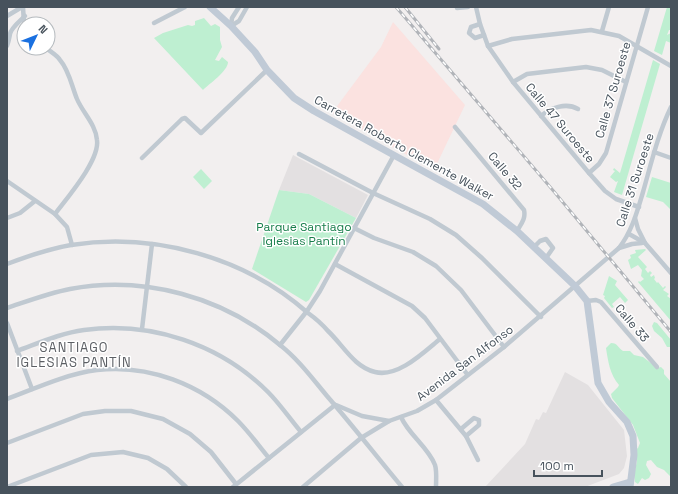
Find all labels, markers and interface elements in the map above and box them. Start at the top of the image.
north arrow [16,16,56,56]
text: N [36,22,51,37]
street label: Calle 37 Suroeste [592,40,634,140]
street label: Calle 47 Suroeste [522,80,598,166]
street label: Carretera Roberto Clemente Walker [311,92,497,204]
street label: Calle 31 Suroeste [612,131,658,229]
street label: Calle 32 [484,149,526,193]
park label: Parque Santiago Iglesias Pantín [256,219,352,249]
street label: Calle 33 [611,301,653,345]
street label: Avenida San Alfonso [413,321,517,405]
district label: SANTIAGO IGLESIAS PANTÍN [16,339,132,371]
scale bar [534,452,602,478]
text: 100 m [540,458,574,474]

